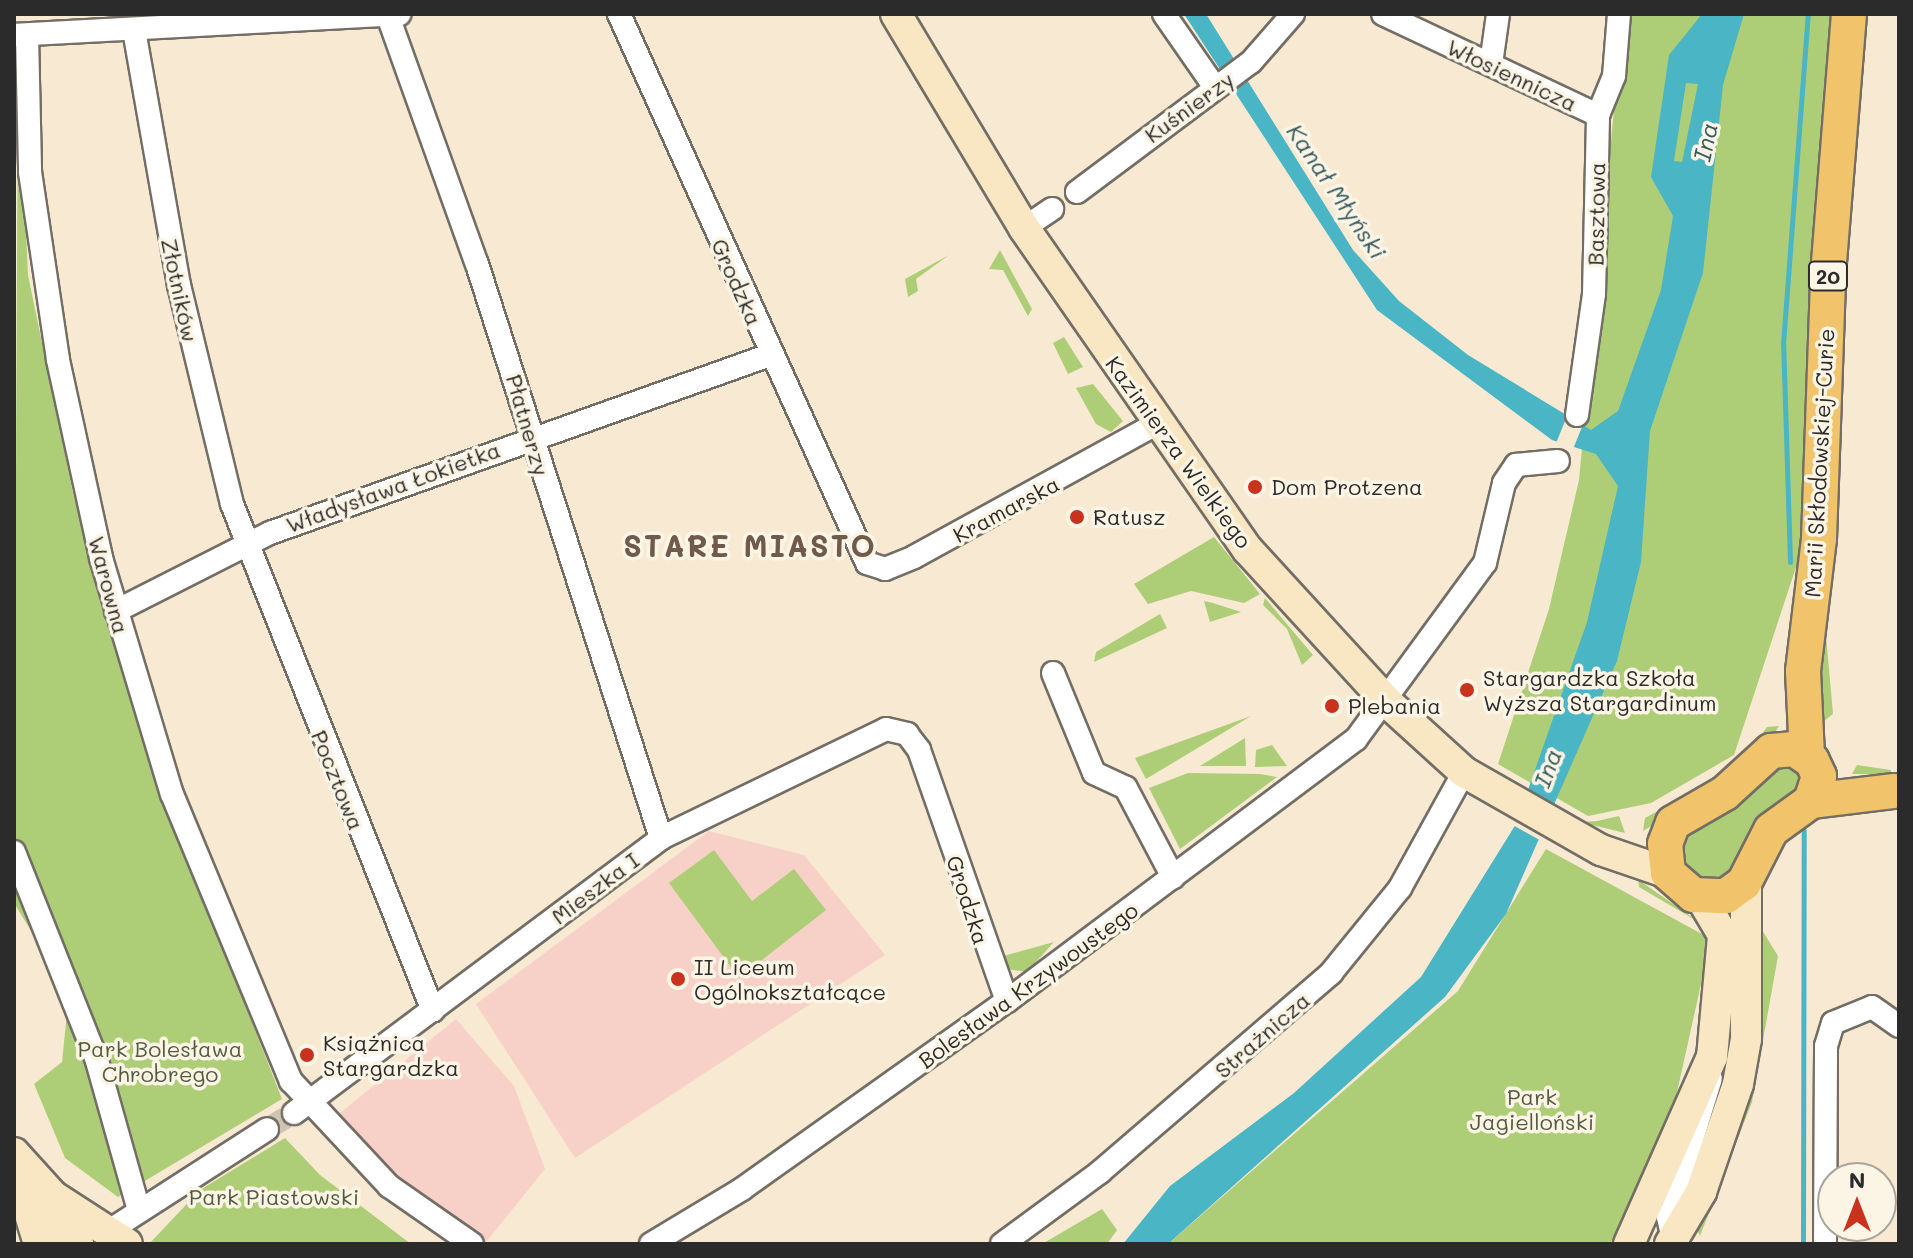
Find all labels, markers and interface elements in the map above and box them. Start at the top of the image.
street label: Włosiennicza [1443,33,1581,117]
street label: Kuśnierzy [1139,66,1239,148]
water label: Kanał Młyński [1281,118,1393,264]
water label: Ina [1687,120,1723,164]
street label: Basztowa [1582,162,1610,266]
street label: Grodzka [706,235,768,329]
street label: Złotników [156,236,204,344]
road number: 20 [1806,260,1850,292]
street label: Marii Skłodowskiej-Curie [1799,328,1839,598]
street label: Kazimierza Wielkiego [1100,351,1258,553]
street label: Płatnerzy [501,371,555,479]
street label: Władysława Łokietka [282,436,504,538]
street label: Kramarska [948,470,1064,548]
place label: Dom Protzena [1271,474,1423,500]
marker: Dom Protzena [1246,478,1264,496]
place label: Ratusz [1093,504,1165,530]
marker: Ratusz [1068,508,1086,526]
district label: STARE MIASTO [623,527,877,563]
street label: Warowna [83,533,135,637]
place label: Stargardzka Szkoła Wyższa Stargardinum [1483,664,1716,716]
marker: Stargardzka Szkoła Wyższa Stargardinum [1458,681,1476,699]
place label: Plebania [1348,693,1441,719]
marker: Plebania [1323,697,1341,715]
street label: Pocztowa [306,726,370,834]
water label: Ina [1527,745,1567,791]
street label: Mieszka I [546,847,644,929]
street label: Grodzka [941,852,995,948]
street label: Bolesława Krzywoustego [913,896,1143,1074]
place label: II Liceum Ogólnokształcące [694,953,886,1004]
marker: II Liceum Ogólnokształcące [669,970,687,988]
street label: Strażnicza [1209,987,1315,1083]
place label: Książnica Stargardzka [323,1029,459,1080]
park label: Park Bolesława Chrobrego [78,1035,242,1086]
marker: Książnica Stargardzka [298,1046,316,1064]
park label: Park Jagielloński [1470,1083,1594,1134]
north arrow [1817,1162,1897,1242]
text: N [1849,1165,1865,1194]
park label: Park Piastowski [189,1184,359,1210]

